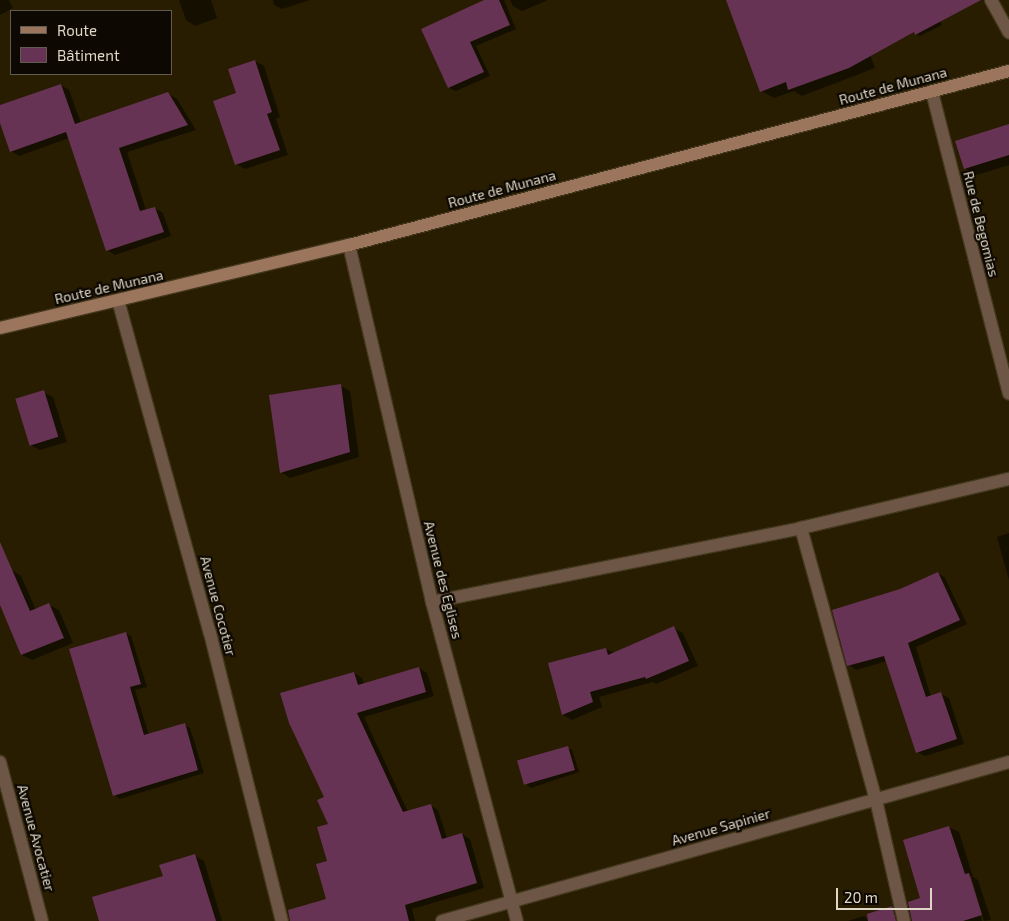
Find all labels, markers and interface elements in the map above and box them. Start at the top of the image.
legend [10,10,172,75]
text: Route [57,21,97,39]
text: Bâtiment [57,46,120,64]
street label: Route de Munana [837,64,949,108]
street label: Route de Munana [446,167,558,211]
street label: Rue de Begomias [960,169,1002,279]
street label: Route de Munana [53,266,165,308]
street label: Avenue des Eglises [420,519,466,641]
street label: Avenue Cocotier [197,554,239,658]
street label: Avenue Avocatier [14,783,58,893]
street label: Avenue Sapinier [670,805,772,849]
scale bar [839,878,935,910]
text: 20 m [844,888,878,906]

